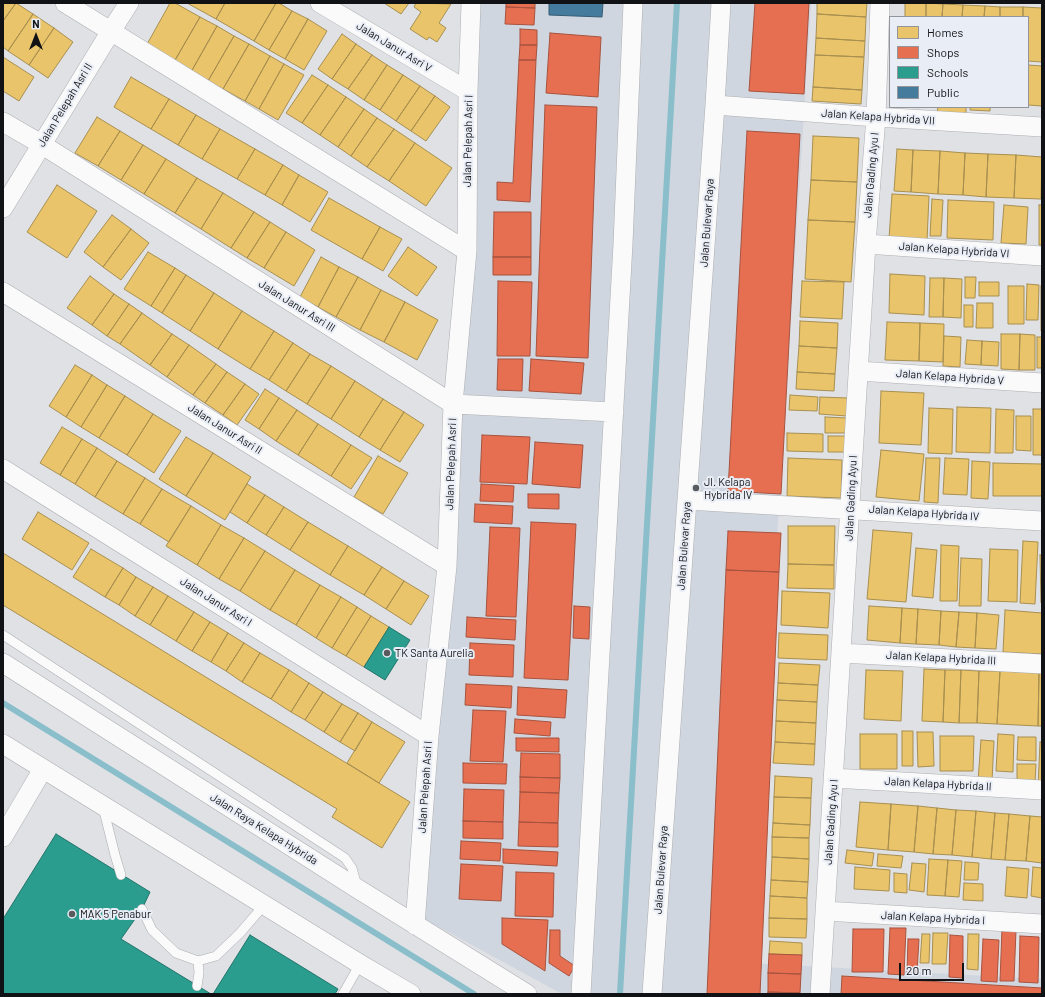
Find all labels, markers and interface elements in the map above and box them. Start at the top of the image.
north arrow [16,16,56,56]
legend [889,16,1029,108]
text: N [32,17,40,30]
street label: Jalan Janur Asri V [354,19,434,75]
text: Homes [927,25,963,39]
text: Shops [927,45,959,59]
street label: Jalan Pelepah Asri II [35,61,95,149]
text: Schools [927,65,968,79]
text: Public [927,85,959,99]
street label: Jalan Pelepah Asri I [461,95,475,187]
street label: Jalan Kelapa Hybrida VII [821,106,935,128]
street label: Jalan Gading Ayu I [861,132,881,218]
street label: Jalan Bulevar Raya [697,178,717,268]
street label: Jalan Kelapa Hybrida VI [898,240,1010,260]
street label: Jalan Janur Asri III [256,277,338,335]
street label: Jalan Kelapa Hybrida V [896,367,1004,387]
street label: Jalan Janur Asri II [185,401,265,457]
street label: Jalan Pelepah Asri I [443,418,459,510]
street label: Jalan Gading Ayu I [842,455,860,541]
place label: Jl. Kelapa Hybrida IV [704,475,752,501]
marker: Jl. Kelapa Hybrida IV [691,483,701,493]
street label: Jalan Bulevar Raya [674,501,694,591]
street label: Jalan Kelapa Hybrida IV [868,503,980,523]
street label: Jalan Janur Asri I [178,575,254,629]
place label: TK Santa Aurelia [395,646,473,660]
marker: TK Santa Aurelia [382,648,392,658]
street label: Jalan Kelapa Hybrida III [886,649,996,667]
street label: Jalan Pelepah Asri I [415,740,435,834]
street label: Jalan Kelapa Hybrida II [884,775,992,793]
street label: Jalan Gading Ayu I [821,779,841,865]
street label: Jalan Raya Kelapa Hybrida [208,790,320,868]
street label: Jalan Bulevar Raya [651,825,671,915]
place label: MAK 5 Penabur [80,907,151,921]
marker: MAK 5 Penabur [67,909,77,919]
street label: Jalan Kelapa Hybrida I [880,909,986,927]
scale bar [901,955,966,981]
text: 20 m [906,963,932,977]

